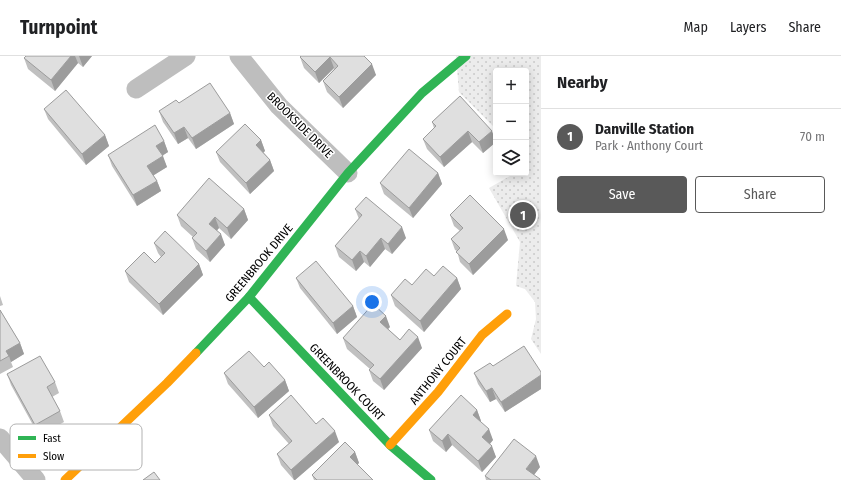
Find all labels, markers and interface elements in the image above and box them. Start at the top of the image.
text: Turnpoint [20,16,97,39]
text: Map [684,19,708,36]
text: Layers [730,19,766,36]
text: Share [788,19,821,36]
map controls [493,68,529,176]
button: + [493,68,529,104]
text: Nearby [557,72,608,93]
street label: BROOKSIDE DRIVE [264,89,336,161]
button: − [493,104,529,140]
text: Danville Station [595,120,694,138]
text: 1 [567,129,573,144]
text: 70 m [800,129,825,144]
text: Park · Anthony Court [595,138,703,153]
button: layers [493,140,529,176]
button: Save [557,176,687,213]
button: Share [695,176,825,213]
pin: 1 [510,200,536,230]
street label: GREENBROOK DRIVE [222,221,296,305]
your location [362,292,382,312]
street label: ANTHONY COURT [407,334,470,407]
street label: GREENBROOK COURT [307,341,388,424]
legend [10,424,142,470]
text: Fast [43,432,61,445]
text: Slow [43,450,64,463]

